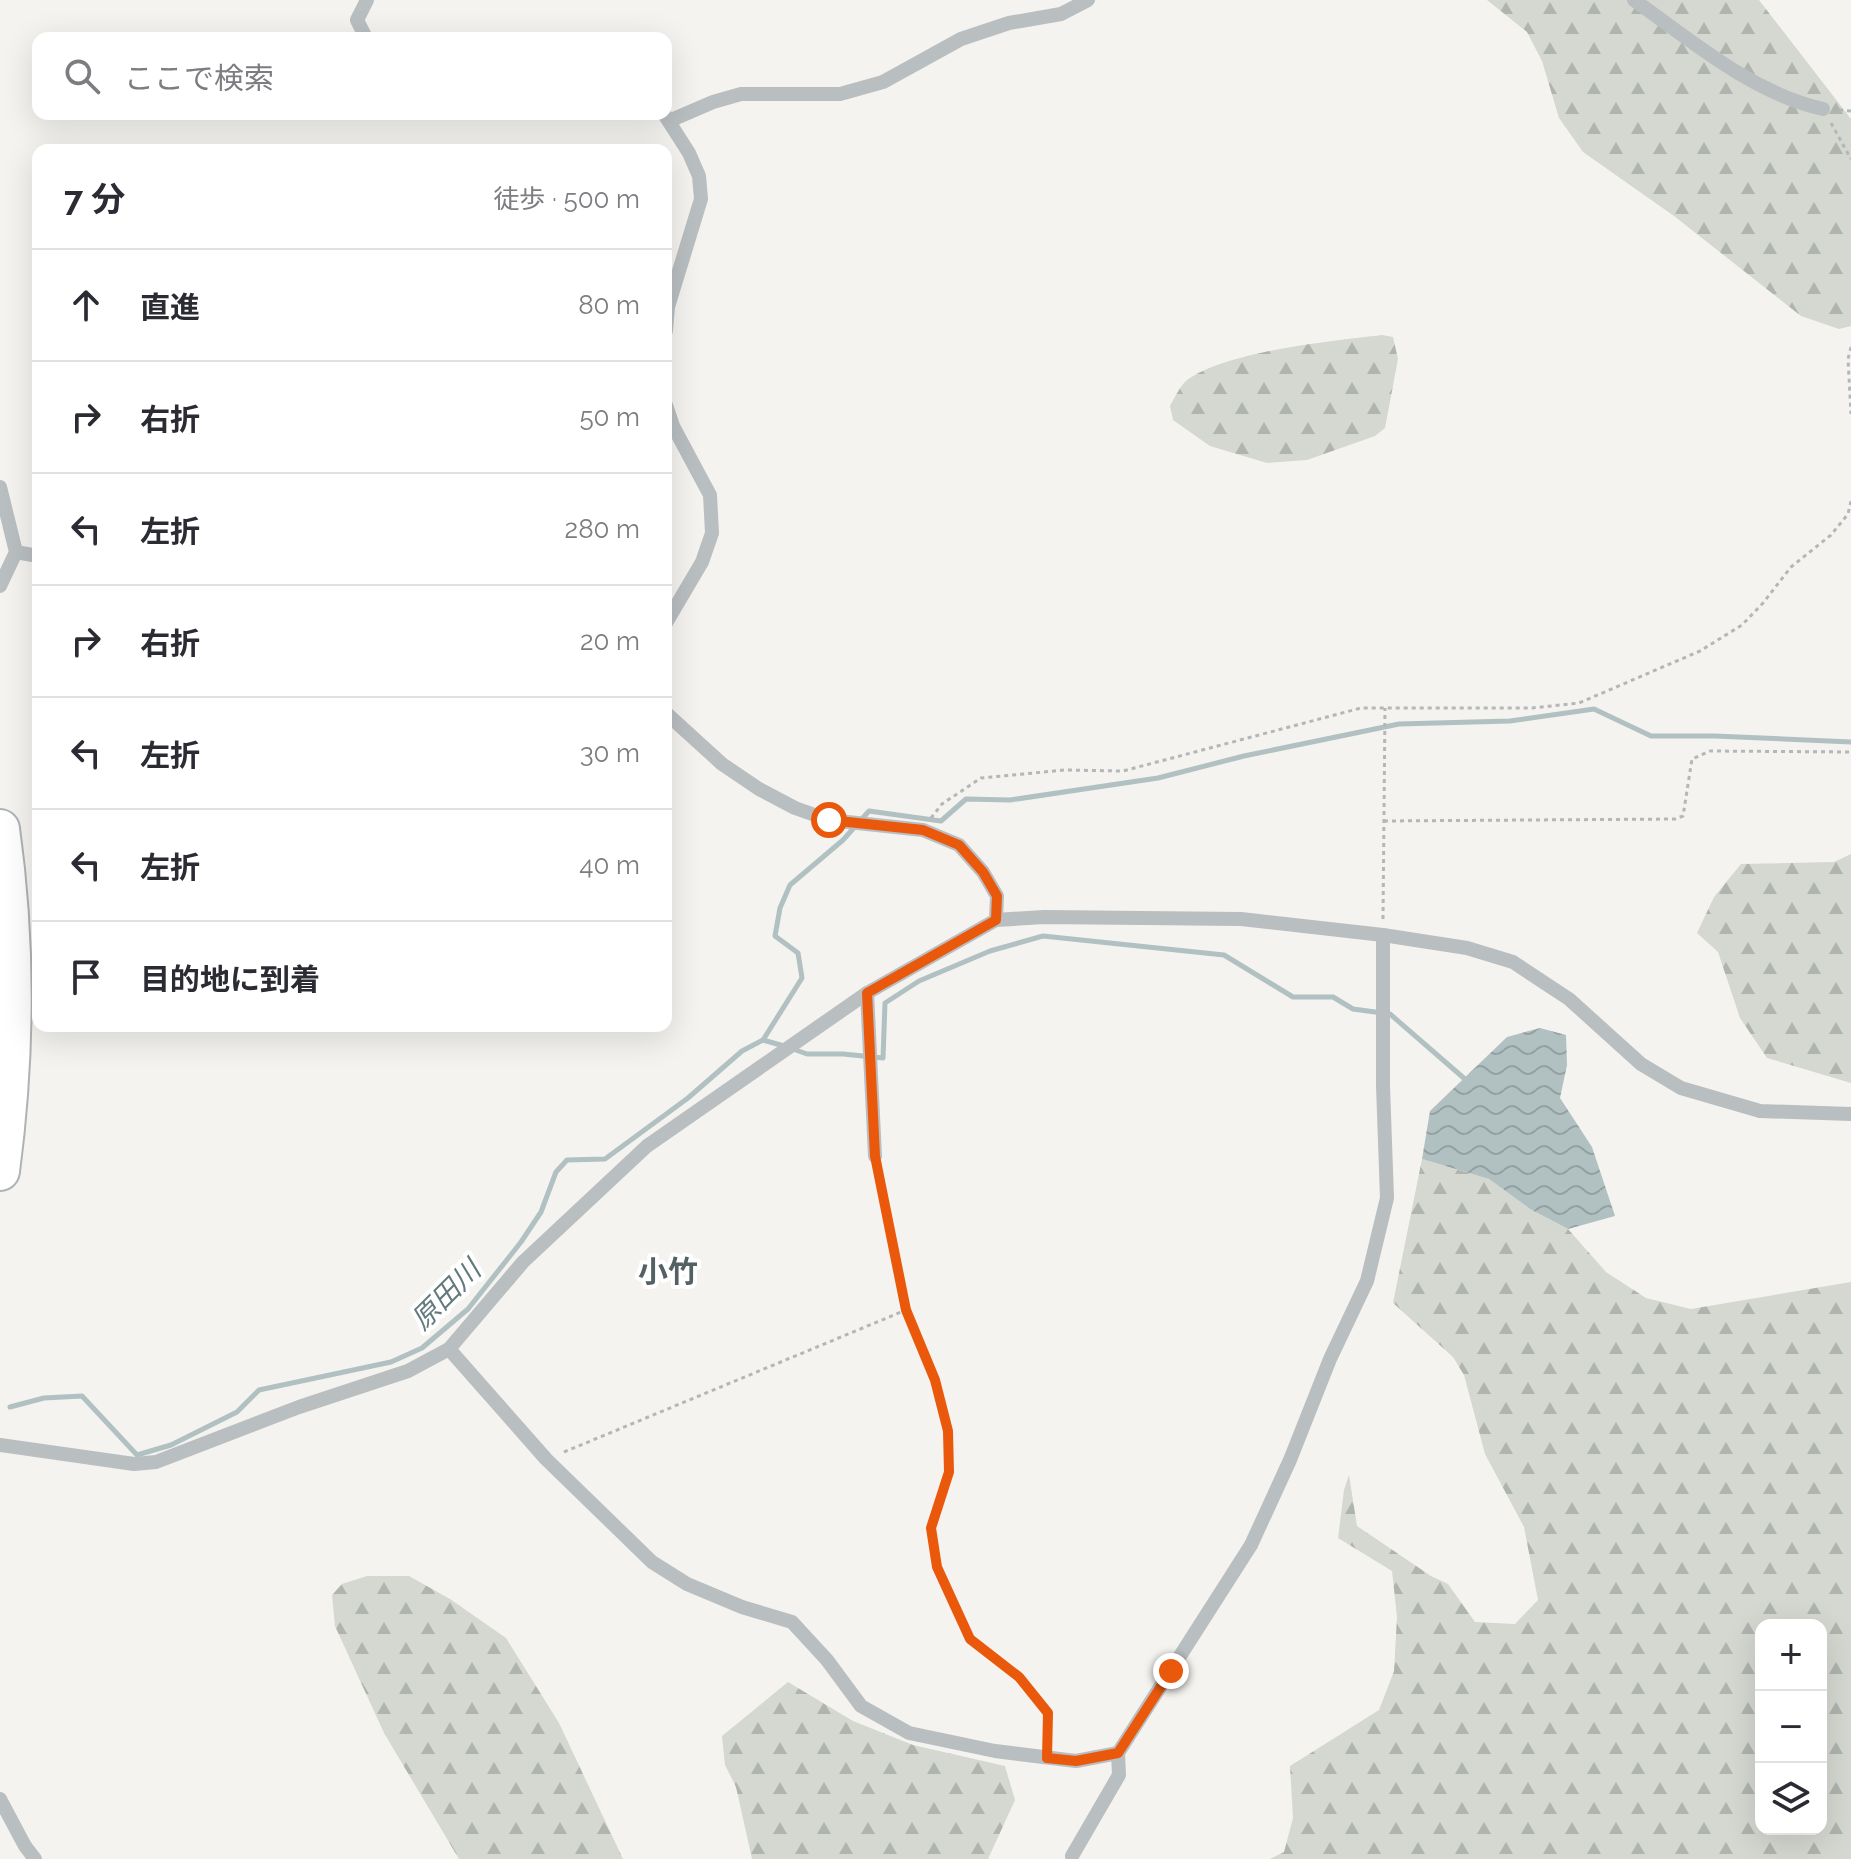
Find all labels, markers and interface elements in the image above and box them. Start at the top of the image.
search box [32,32,672,120]
icon: search [60,54,104,98]
text: ここで検索 [124,61,274,96]
text: 7 分 [64,179,125,219]
text: 徒歩 · 500 m [493,184,640,214]
icon: ahead [64,283,108,327]
text: 直進 [140,290,200,325]
text: 80 m [578,290,640,320]
icon: right [64,395,108,439]
text: 右折 [140,402,200,437]
text: 50 m [579,402,640,432]
icon: left [64,507,108,551]
text: 左折 [140,514,200,549]
text: 280 m [565,514,640,544]
icon: right [64,619,108,663]
text: 右折 [140,626,200,661]
text: 20 m [580,626,640,656]
icon: left [64,731,108,775]
text: 左折 [140,738,200,773]
text: 30 m [580,738,640,768]
route start [811,802,847,838]
icon: left [64,843,108,887]
text: 左折 [140,850,200,885]
text: 40 m [579,850,640,880]
icon: arrive [64,955,108,999]
text: 目的地に到着 [140,962,320,997]
water label: 原田川 [405,1252,489,1336]
district label: 小竹 [638,1254,698,1289]
map controls [1755,1619,1827,1835]
button: + [1755,1619,1827,1691]
route end [1153,1653,1189,1689]
button: − [1755,1691,1827,1763]
button: layers [1755,1763,1827,1835]

